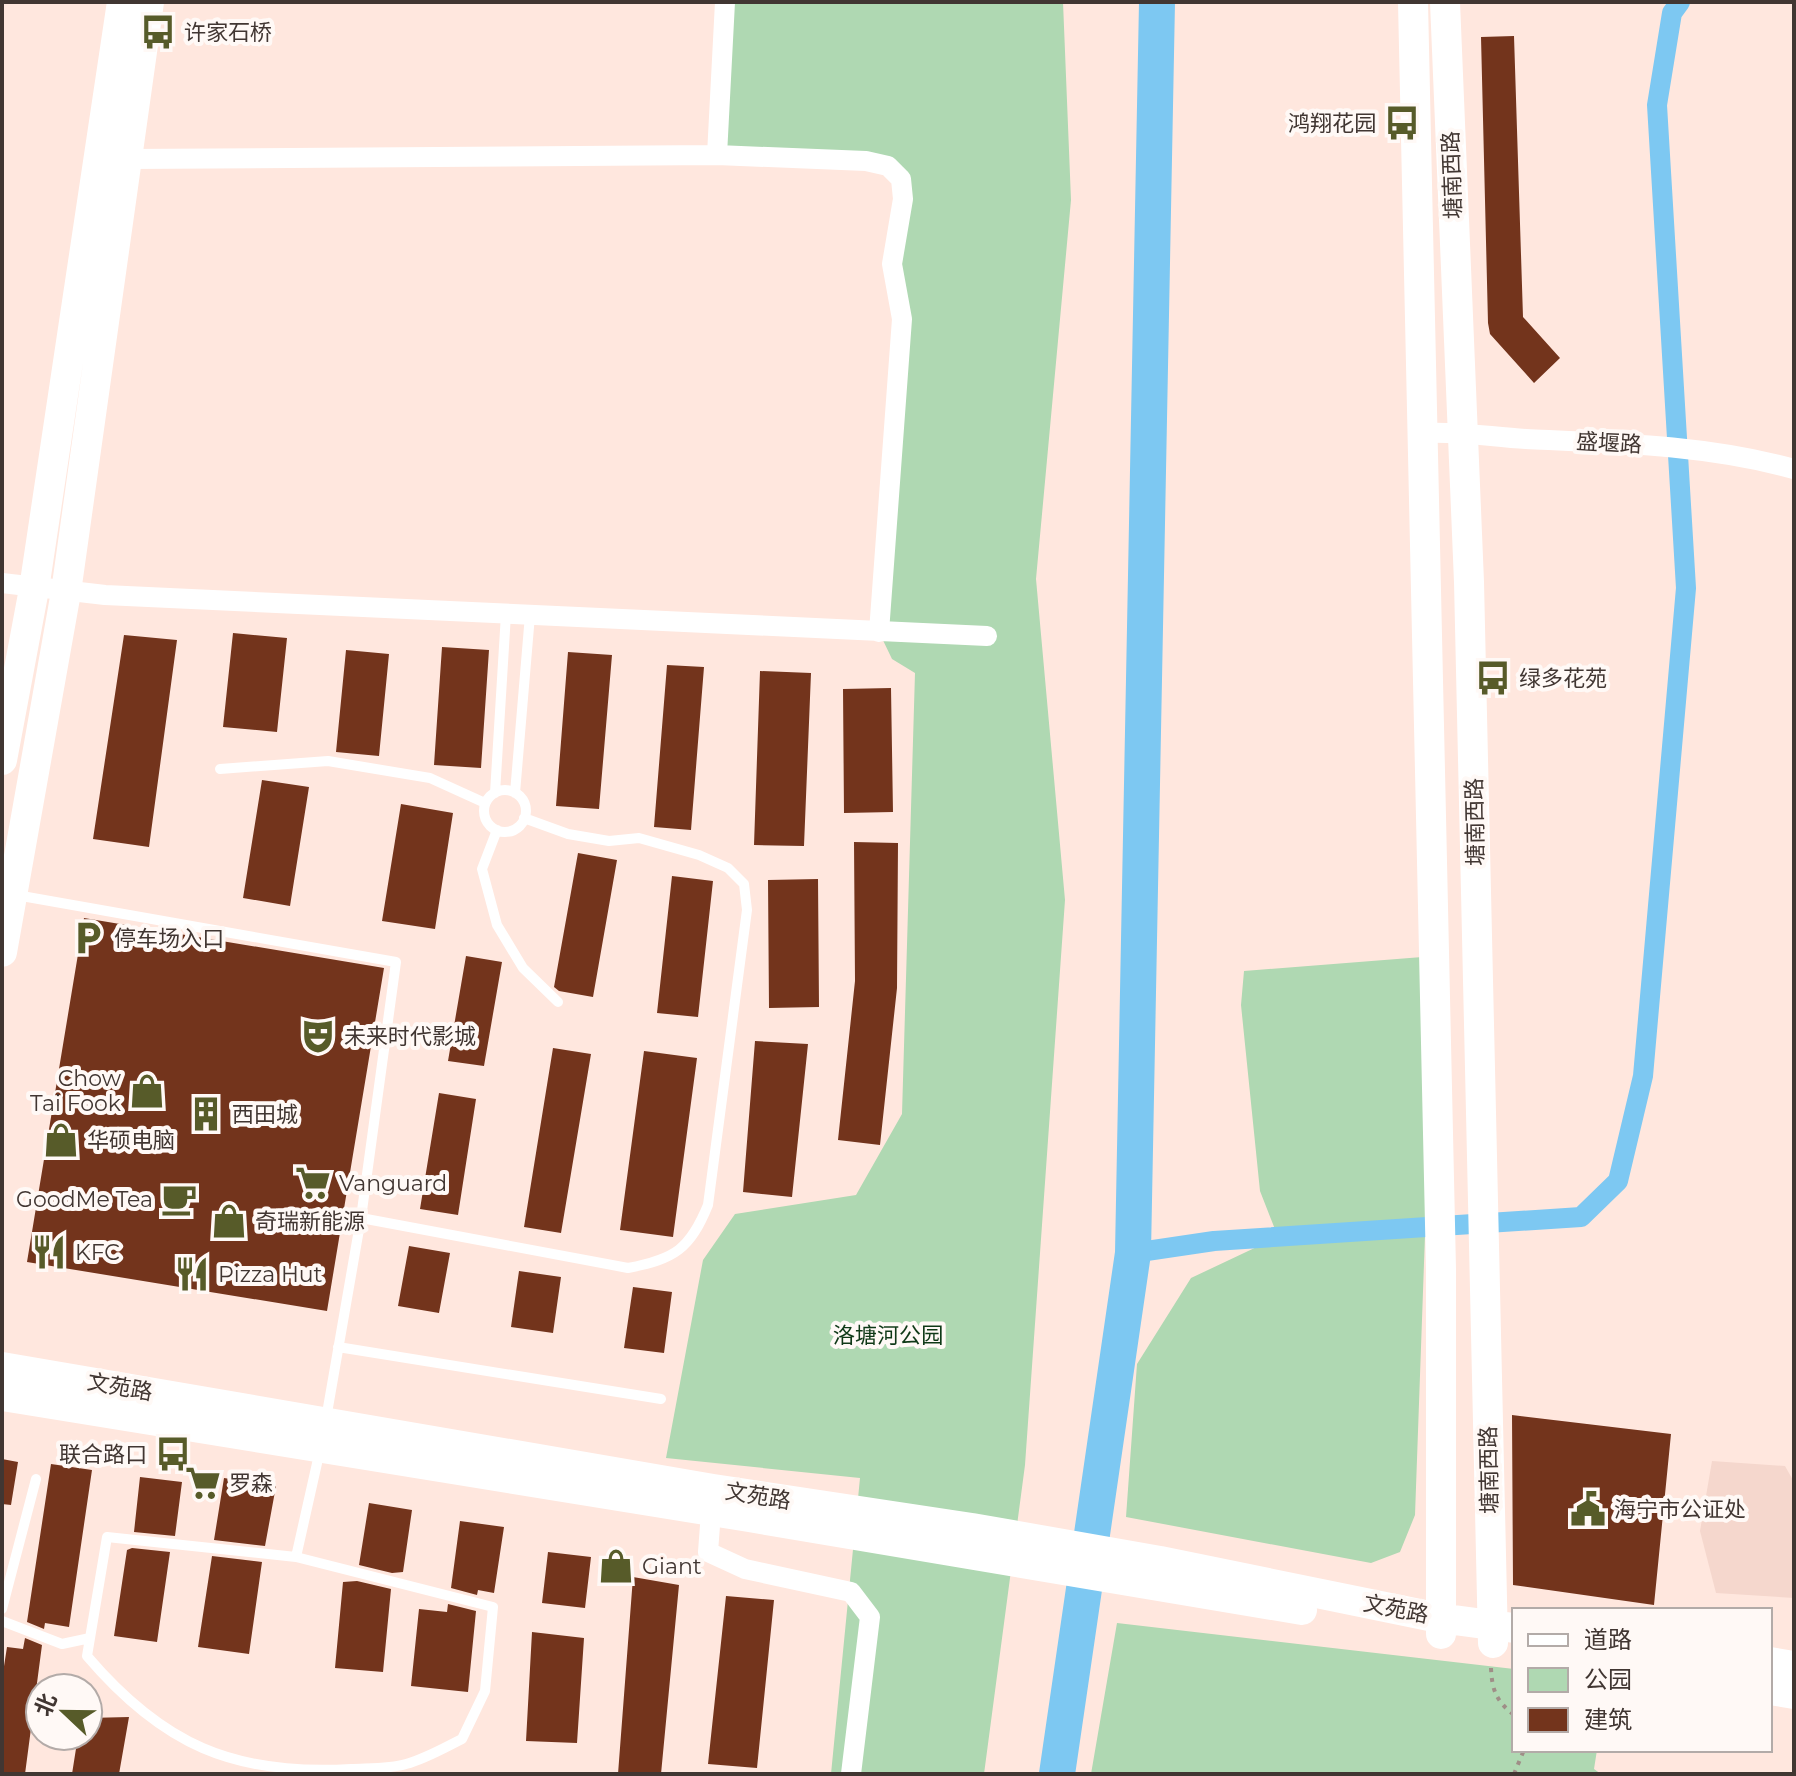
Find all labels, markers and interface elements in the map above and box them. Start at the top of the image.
bus stop icon: 许家石桥 [139,13,177,51]
place label: 许家石桥 [184,19,272,46]
bus stop icon: 鸿翔花园 [1383,104,1421,142]
place label: 鸿翔花园 [1288,110,1376,137]
street label: 塘南西路 [1437,131,1467,219]
street label: 盛堰路 [1575,428,1643,458]
bus stop icon: 绿多花苑 [1474,659,1512,697]
place label: 绿多花苑 [1519,665,1607,692]
street label: 塘南西路 [1461,778,1489,866]
parking icon: 停车场入口 [69,919,107,957]
place label: 停车场入口 [114,925,224,952]
theatre icon: 未来时代影城 [299,1017,337,1055]
place label: 未来时代影城 [344,1023,476,1050]
place label: Chow Tai Fook [30,1065,122,1117]
shop icon: Chow Tai Fook [128,1072,166,1110]
building icon: 西田城 [187,1095,225,1133]
place label: 西田城 [232,1101,298,1128]
shop icon: 华硕电脑 [42,1121,80,1159]
place label: 华硕电脑 [87,1127,175,1154]
supermarket icon: Vanguard [294,1164,332,1202]
place label: Vanguard [339,1170,447,1197]
cafe icon: GoodMe Tea [160,1180,198,1218]
place label: GoodMe Tea [16,1186,153,1213]
shop icon: 奇瑞新能源 [210,1202,248,1240]
place label: 奇瑞新能源 [255,1208,365,1235]
restaurant icon: KFC [30,1233,68,1271]
place label: KFC [75,1239,120,1266]
restaurant icon: Pizza Hut [173,1255,211,1293]
place label: Pizza Hut [218,1261,323,1288]
park label: 洛塘河公园 [833,1322,943,1349]
street label: 文苑路 [85,1368,155,1406]
street label: 塘南西路 [1475,1426,1503,1514]
bus stop icon: 联合路口 [154,1435,192,1473]
place label: 联合路口 [59,1441,147,1468]
supermarket icon: 罗森 [184,1464,222,1502]
place label: 罗森 [229,1470,273,1497]
street label: 文苑路 [723,1478,793,1514]
public building icon: 海宁市公证处 [1569,1490,1607,1528]
place label: 海宁市公证处 [1614,1496,1746,1523]
shop icon: Giant [597,1547,635,1585]
place label: Giant [642,1553,702,1580]
street label: 文苑路 [1361,1589,1431,1629]
legend [1512,1608,1772,1752]
text: 道路 [1584,1625,1632,1654]
text: 公园 [1584,1665,1632,1694]
north arrow [24,1672,104,1752]
text: 北 [29,1689,63,1720]
text: 建筑 [1584,1705,1632,1734]

